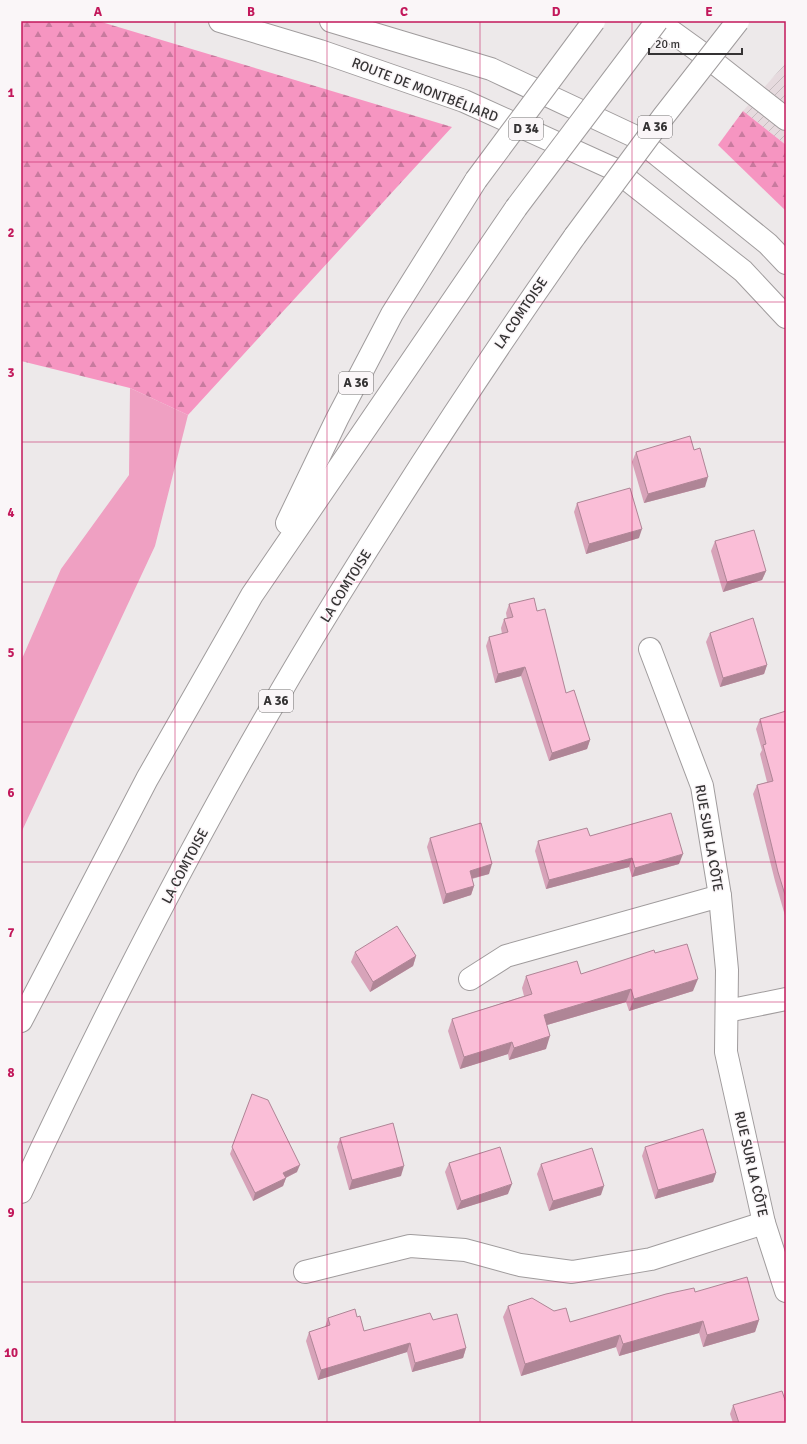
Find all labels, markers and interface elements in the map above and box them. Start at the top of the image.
text: A [94,4,103,20]
text: B [247,4,255,20]
text: C [400,4,408,20]
text: D [552,4,561,20]
text: E [705,4,713,20]
scale bar [649,30,742,56]
text: 20 m [655,37,680,52]
street label: ROUTE DE MONTBÉLIARD [349,54,501,126]
text: 1 [7,85,15,101]
road number: A 36 [638,116,672,138]
road number: D 34 [509,118,543,140]
text: 2 [7,225,15,241]
street label: LA COMTOISE [491,274,551,352]
text: 3 [7,365,15,381]
road number: A 36 [339,372,373,394]
text: 4 [7,505,15,521]
street label: LA COMTOISE [317,546,375,626]
text: 5 [7,645,15,661]
road number: A 36 [259,690,293,712]
street label: RUE SUR LA CÔTE [691,783,727,893]
text: 6 [7,785,15,801]
street label: LA COMTOISE [158,825,212,907]
text: 7 [7,925,15,941]
text: 8 [7,1065,15,1081]
street label: RUE SUR LA CÔTE [731,1109,771,1219]
text: 9 [7,1205,15,1221]
text: 10 [4,1345,18,1361]

